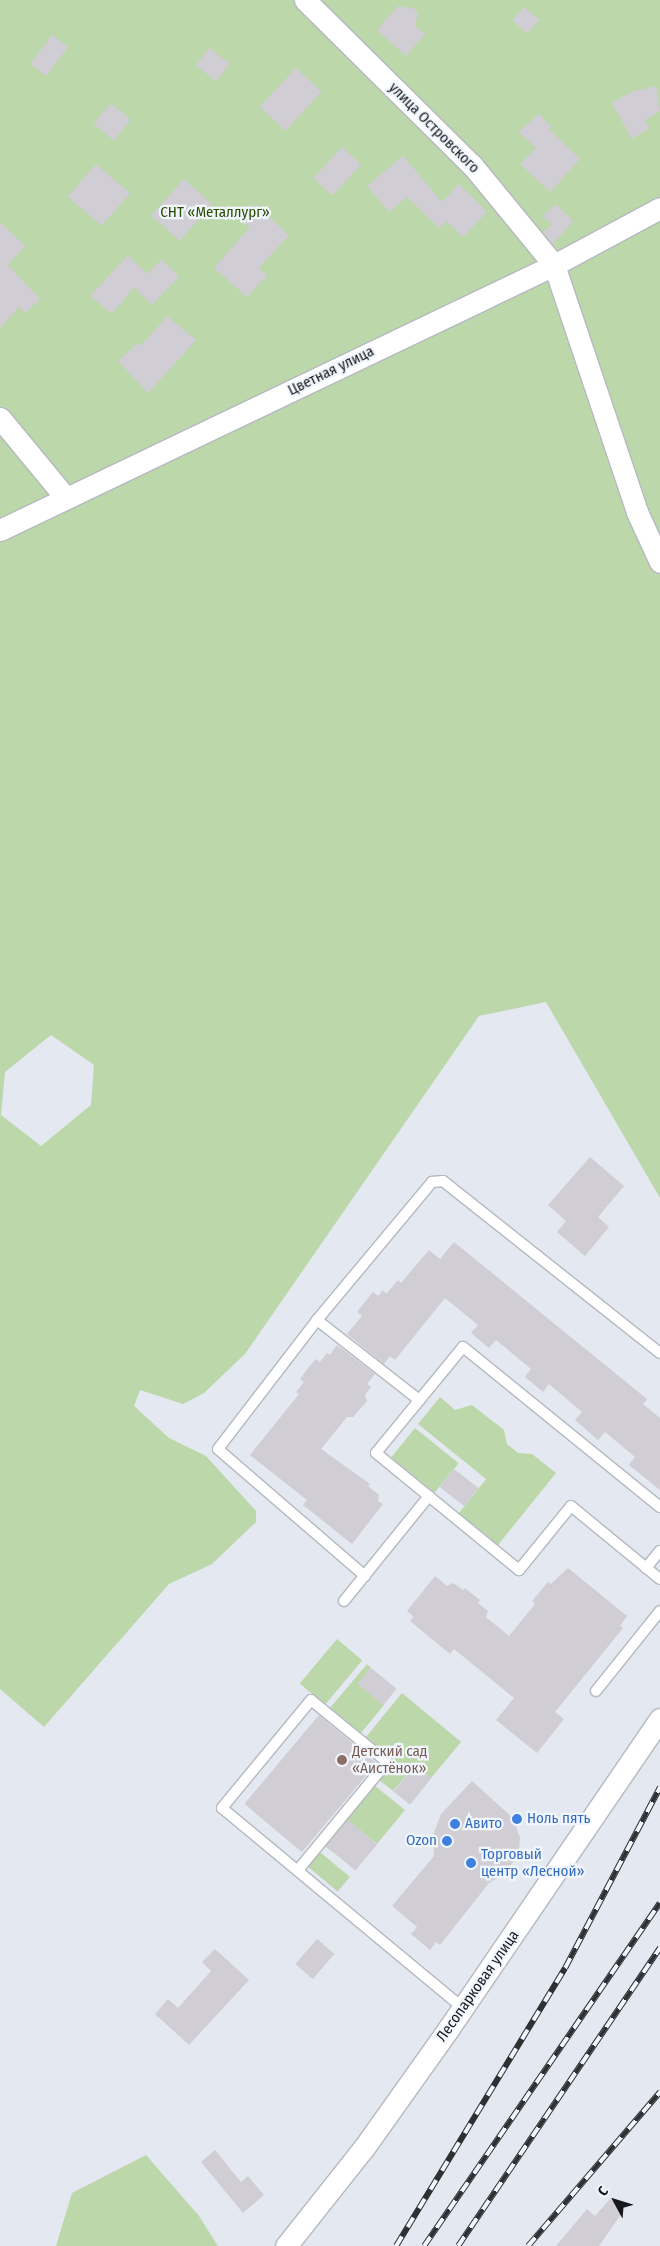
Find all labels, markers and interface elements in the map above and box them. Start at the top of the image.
street label: улица Островского [385,79,483,177]
park label: СНТ «Металлург» [160,204,270,222]
street label: Цветная улица [285,342,377,400]
place label: Детский сад «Аистёнок» [352,1742,427,1777]
marker: Детский сад «Аистёнок» [336,1754,348,1766]
place label: Ноль пять [527,1810,590,1828]
marker: Ноль пять [511,1813,523,1825]
place label: Авито [465,1815,502,1833]
marker: Авито [449,1818,461,1830]
place label: Ozon [406,1832,437,1850]
marker: Ozon [441,1835,453,1847]
place label: Торговый центр «Лесной» [481,1845,584,1880]
marker: Торговый центр «Лесной» [465,1857,477,1869]
street label: Лесопарковая улица [433,1927,523,2045]
north arrow [590,2176,640,2226]
text: С [594,2183,612,2199]

